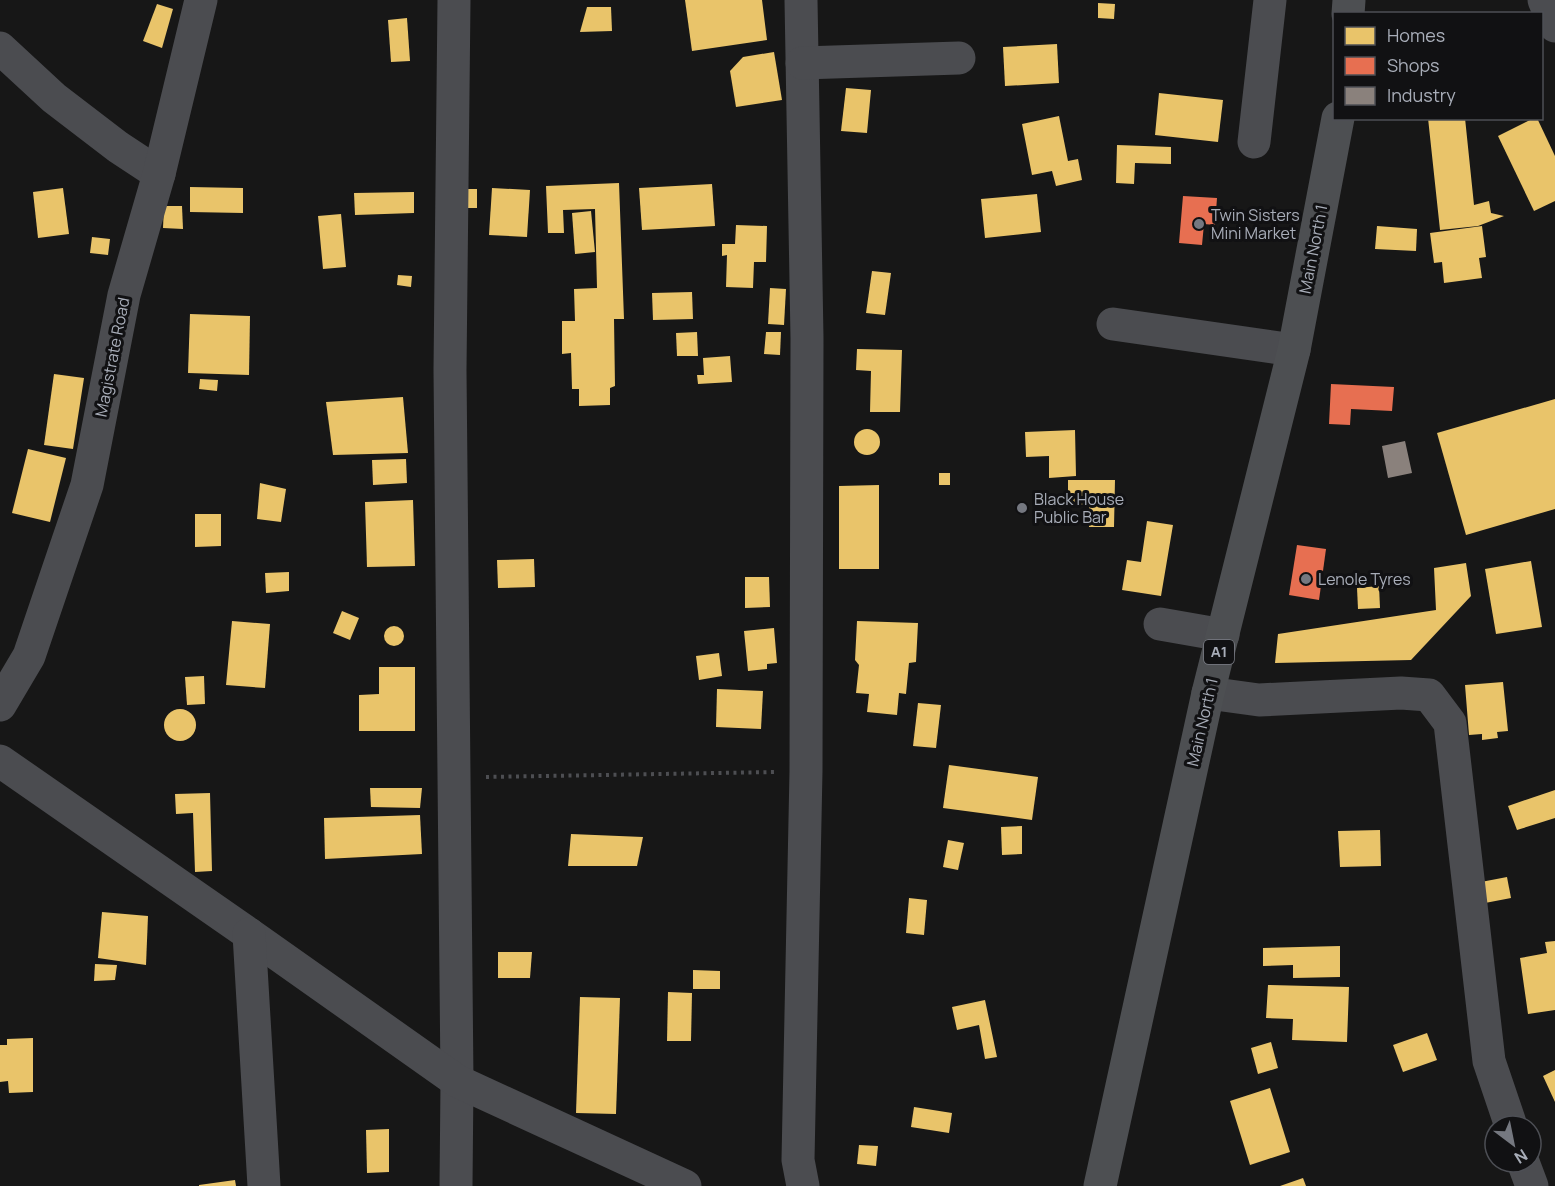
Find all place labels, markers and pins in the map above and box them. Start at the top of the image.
place label: Twin Sisters Mini Market [1211,204,1300,244]
marker: Twin Sisters Mini Market [1192,217,1206,231]
place label: Black House Public Bar [1034,488,1124,528]
marker: Black House Public Bar [1015,501,1029,515]
place label: Lenole Tyres [1318,568,1411,590]
marker: Lenole Tyres [1299,572,1313,586]

